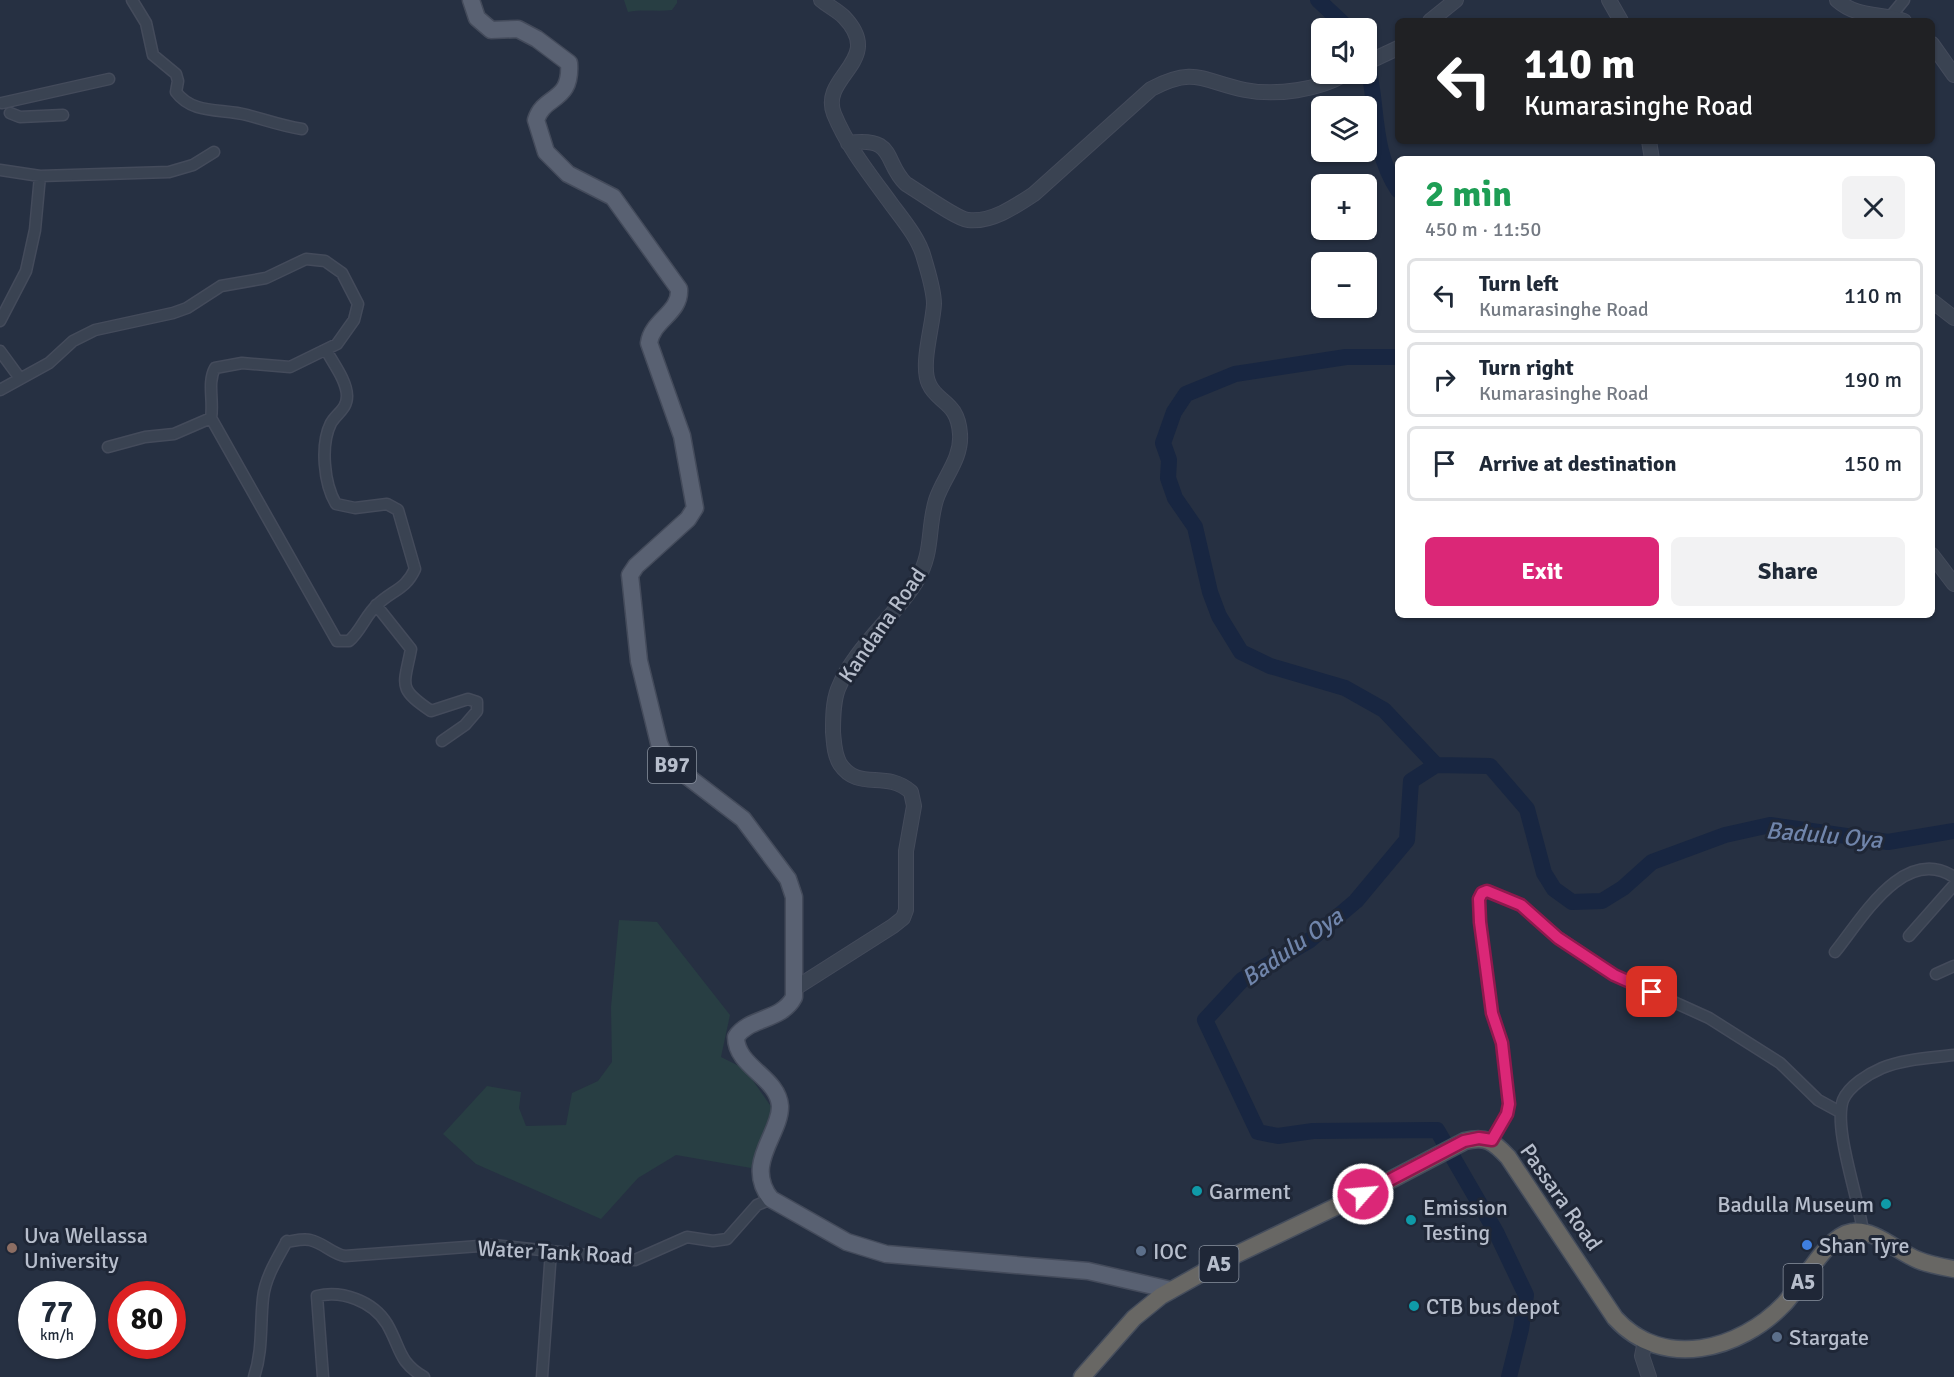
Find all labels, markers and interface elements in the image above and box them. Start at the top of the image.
map controls [1311,18,1377,318]
button: sound [1311,18,1377,84]
text: 110 m [1524,39,1635,90]
icon: left [1425,42,1503,120]
text: Kumarasinghe Road [1524,90,1753,123]
button: layers [1311,96,1377,162]
text: 2 min [1425,172,1512,217]
button: + [1311,174,1377,240]
button: close [1842,176,1905,239]
text: 450 m · 11:50 [1425,217,1541,242]
button: − [1311,252,1377,318]
text: Turn left [1479,270,1559,297]
icon: left [1428,279,1461,312]
text: 110 m [1844,282,1902,309]
text: Kumarasinghe Road [1479,297,1649,322]
text: Turn right [1479,354,1574,381]
icon: right [1428,363,1461,396]
text: 190 m [1844,366,1902,393]
text: Kumarasinghe Road [1479,381,1649,406]
icon: arrive [1428,447,1461,480]
text: Arrive at destination [1479,450,1676,477]
text: 150 m [1844,450,1902,477]
button: Exit [1425,537,1659,606]
button: Share [1671,537,1905,606]
street label: Kandana Road [832,562,932,688]
road number: B97 [648,747,696,783]
water label: Badulu Oya [1765,815,1884,855]
water label: Badulu Oya [1236,901,1349,993]
pin [1626,966,1677,1017]
icon: arrive [1635,975,1668,1008]
street label: Passara Road [1514,1138,1608,1256]
position arrow [1331,1162,1395,1226]
place label: Garment [1209,1178,1291,1205]
marker: Garment [1190,1184,1204,1198]
place label: Badulla Museum [1717,1191,1874,1218]
place label: Emission Testing [1423,1194,1508,1246]
marker: Badulla Museum [1879,1197,1893,1211]
marker: Emission Testing [1404,1213,1418,1227]
place label: Uva Wellassa University [24,1222,148,1274]
place label: Shan Tyre [1819,1232,1909,1259]
street label: Water Tank Road [477,1234,633,1270]
place label: IOC [1153,1238,1187,1265]
marker: Shan Tyre [1800,1238,1814,1252]
marker: Uva Wellassa University [5,1241,19,1255]
marker: IOC [1134,1244,1148,1258]
road number: A5 [1200,1246,1238,1282]
road number: A5 [1784,1264,1822,1300]
speed limit sign: 80 [108,1281,186,1359]
place label: CTB bus depot [1426,1293,1560,1320]
text: 77 [41,1294,73,1331]
marker: CTB bus depot [1407,1299,1421,1313]
place label: Stargate [1789,1324,1869,1351]
text: km/h [40,1326,74,1344]
marker: Stargate [1770,1330,1784,1344]

